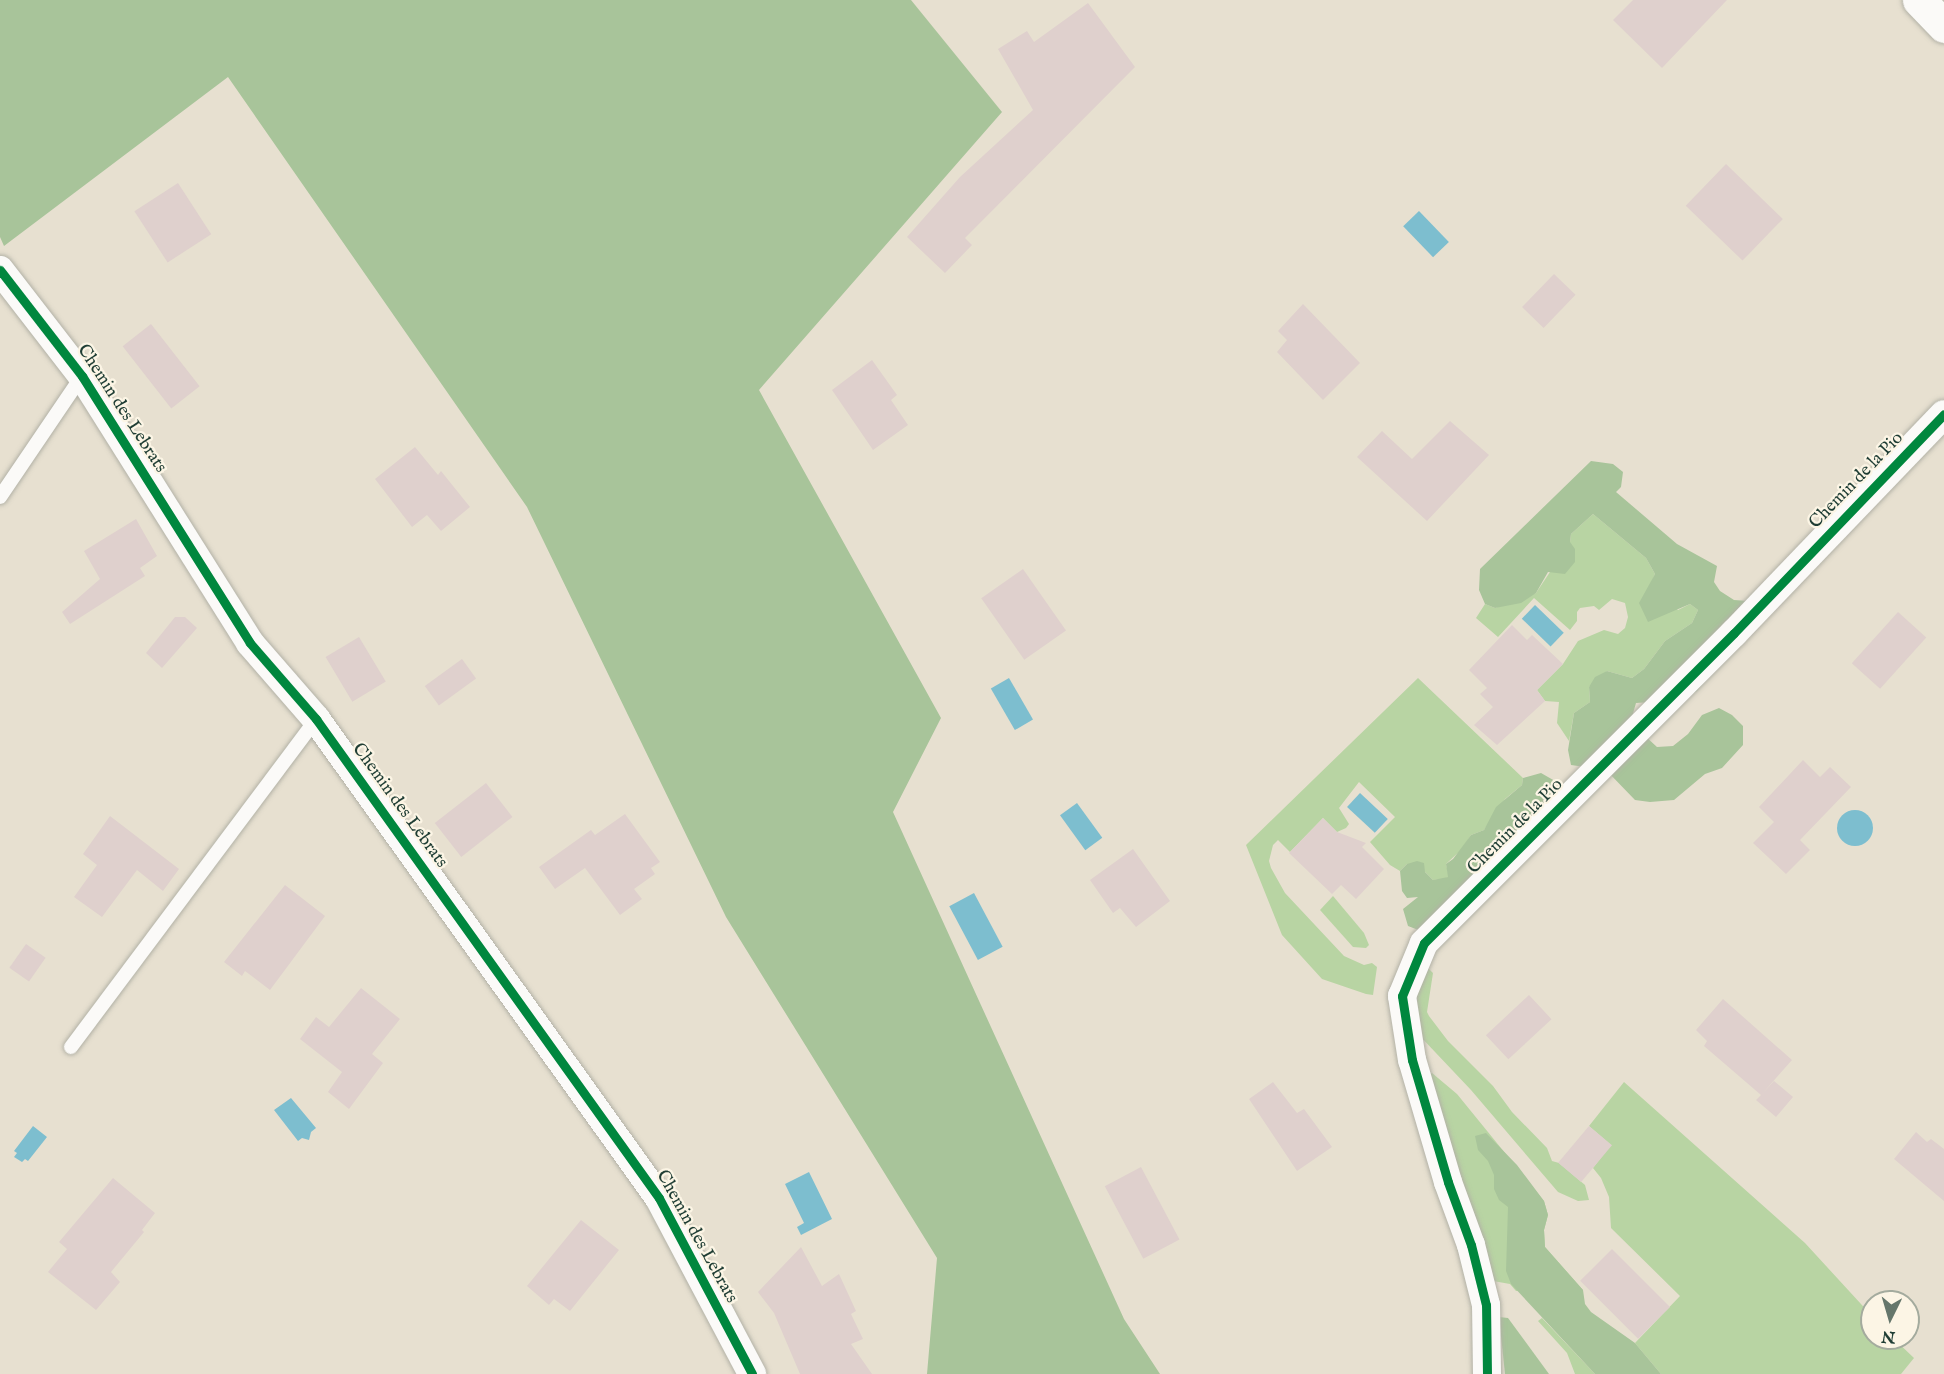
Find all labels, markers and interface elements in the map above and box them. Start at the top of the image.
street label: Chemin des Lebrats [71,341,171,477]
street label: Chemin de la Pio [1805,428,1909,534]
street label: Chemin des Lebrats [347,740,451,872]
street label: Chemin de la Pio [1464,775,1568,879]
street label: Chemin des Lebrats [651,1167,741,1307]
north arrow [1860,1290,1920,1350]
text: N [1881,1325,1896,1347]

